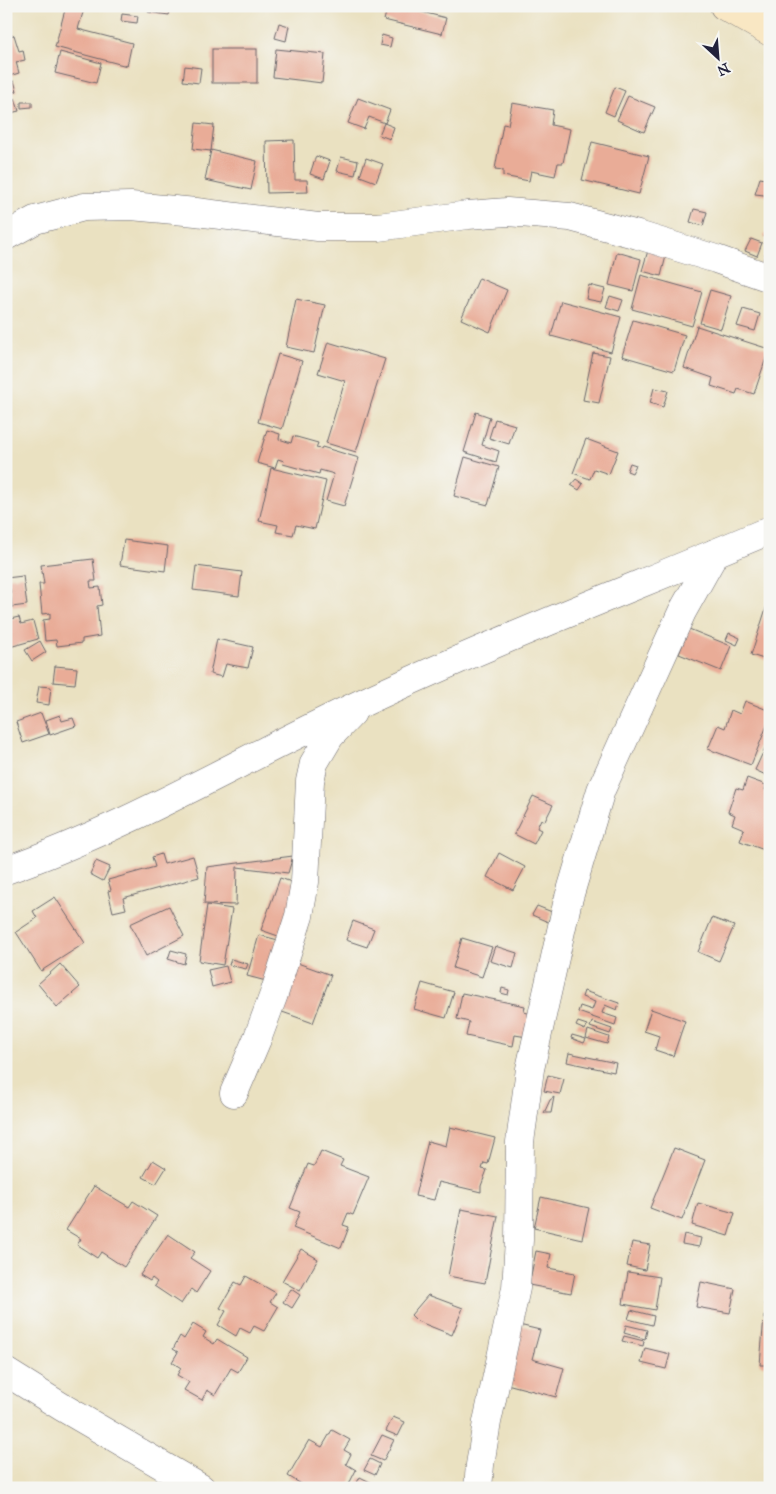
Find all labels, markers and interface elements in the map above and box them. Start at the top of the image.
north arrow [694,32,744,82]
text: N [714,59,733,80]

